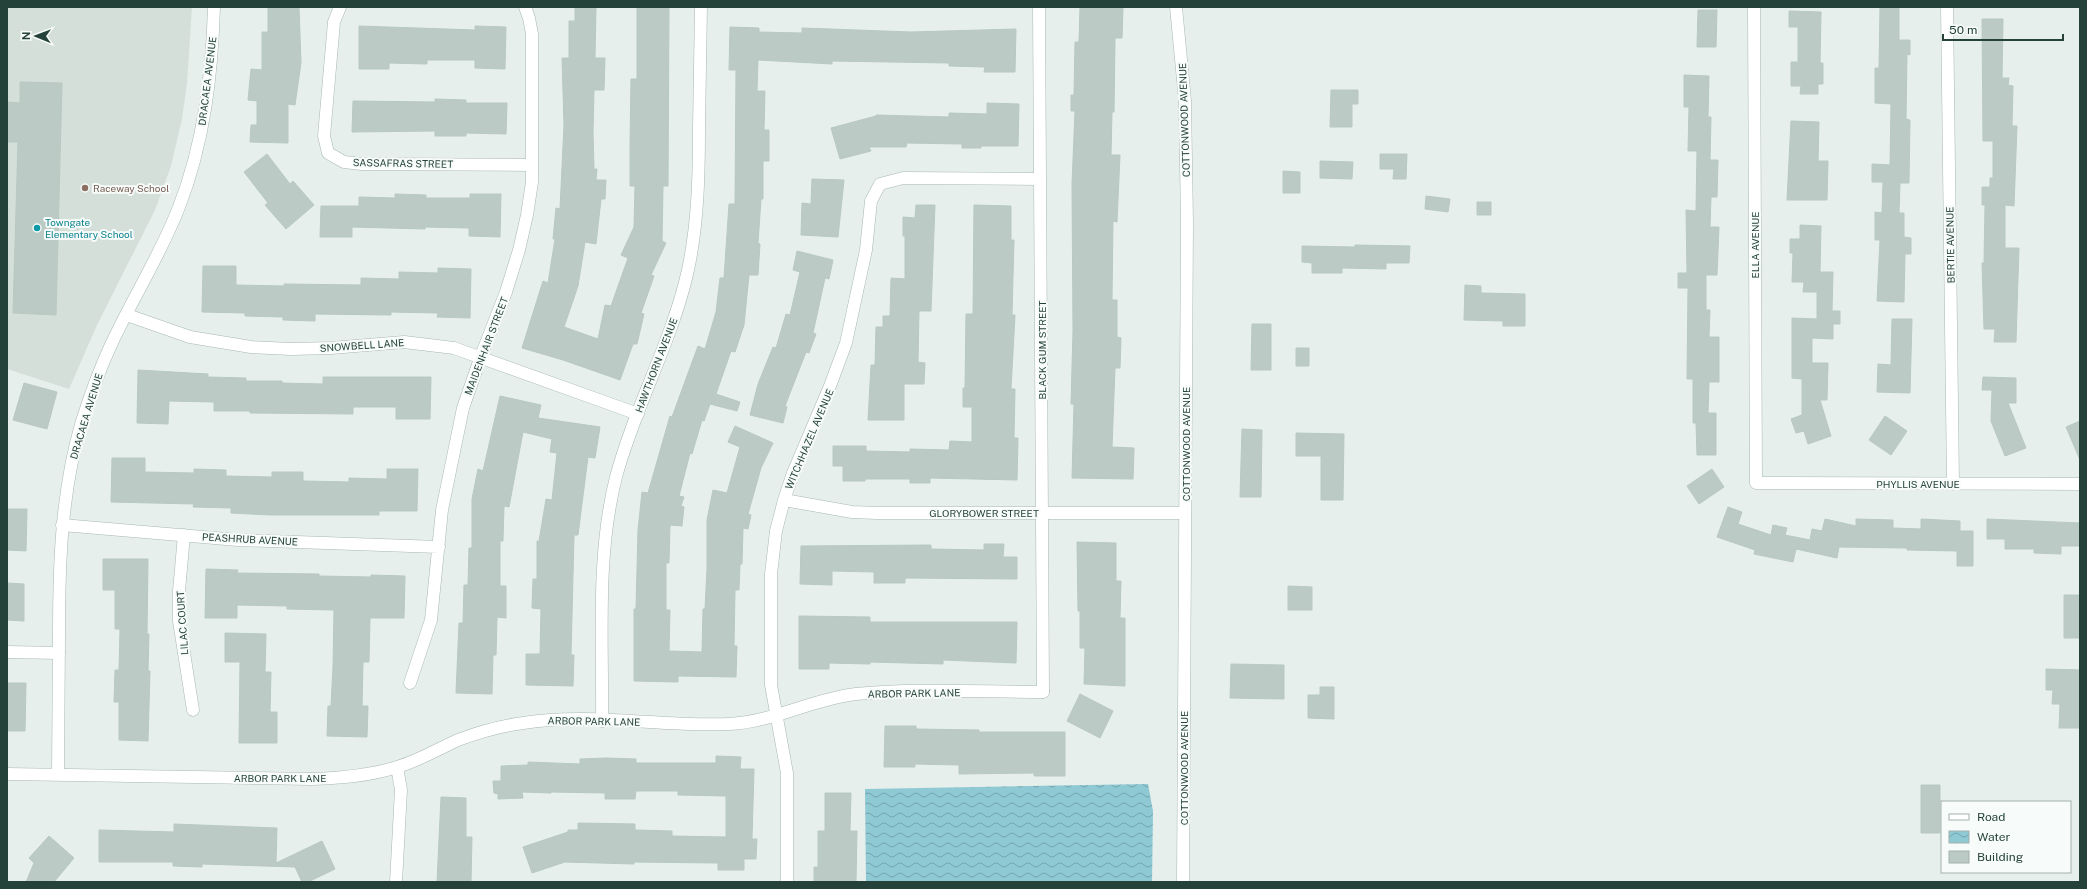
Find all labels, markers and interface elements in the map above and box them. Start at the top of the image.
north arrow [16,16,56,56]
scale bar [1943,16,2063,42]
text: 50 m [1949,23,1977,37]
text: N [20,31,32,40]
street label: DRACAEA AVENUE [196,36,218,126]
street label: COTTONWOOD AVENUE [1176,63,1192,177]
street label: SASSAFRAS STREET [353,156,453,170]
place label: Raceway School [93,182,169,194]
marker: Raceway School [80,183,90,193]
street label: BERTIE AVENUE [1943,207,1957,283]
street label: ELLA AVENUE [1749,211,1761,279]
place label: Towngate Elementary School [45,216,133,240]
marker: Towngate Elementary School [32,223,42,233]
street label: MAIDENHAIR STREET [462,295,510,397]
street label: BLACK GUM STREET [1036,300,1048,400]
street label: HAWTHORN AVENUE [632,316,680,414]
street label: SNOWBELL LANE [319,336,405,354]
street label: DRACAEA AVENUE [67,371,105,461]
street label: WITCHHAZEL AVENUE [782,387,836,491]
street label: COTTONWOOD AVENUE [1180,387,1192,501]
street label: PHYLLIS AVENUE [1876,478,1960,490]
street label: GLORYBOWER STREET [929,507,1039,519]
street label: PEASHRUB AVENUE [202,530,298,548]
street label: LILAC COURT [174,590,190,655]
street label: ARBOR PARK LANE [868,686,960,700]
street label: COTTONWOOD AVENUE [1178,711,1190,825]
street label: ARBOR PARK LANE [548,714,640,728]
street label: ARBOR PARK LANE [234,772,326,784]
legend [1941,801,2071,873]
text: Road [1977,810,2005,824]
text: Water [1977,830,2011,844]
text: Building [1977,850,2023,864]

